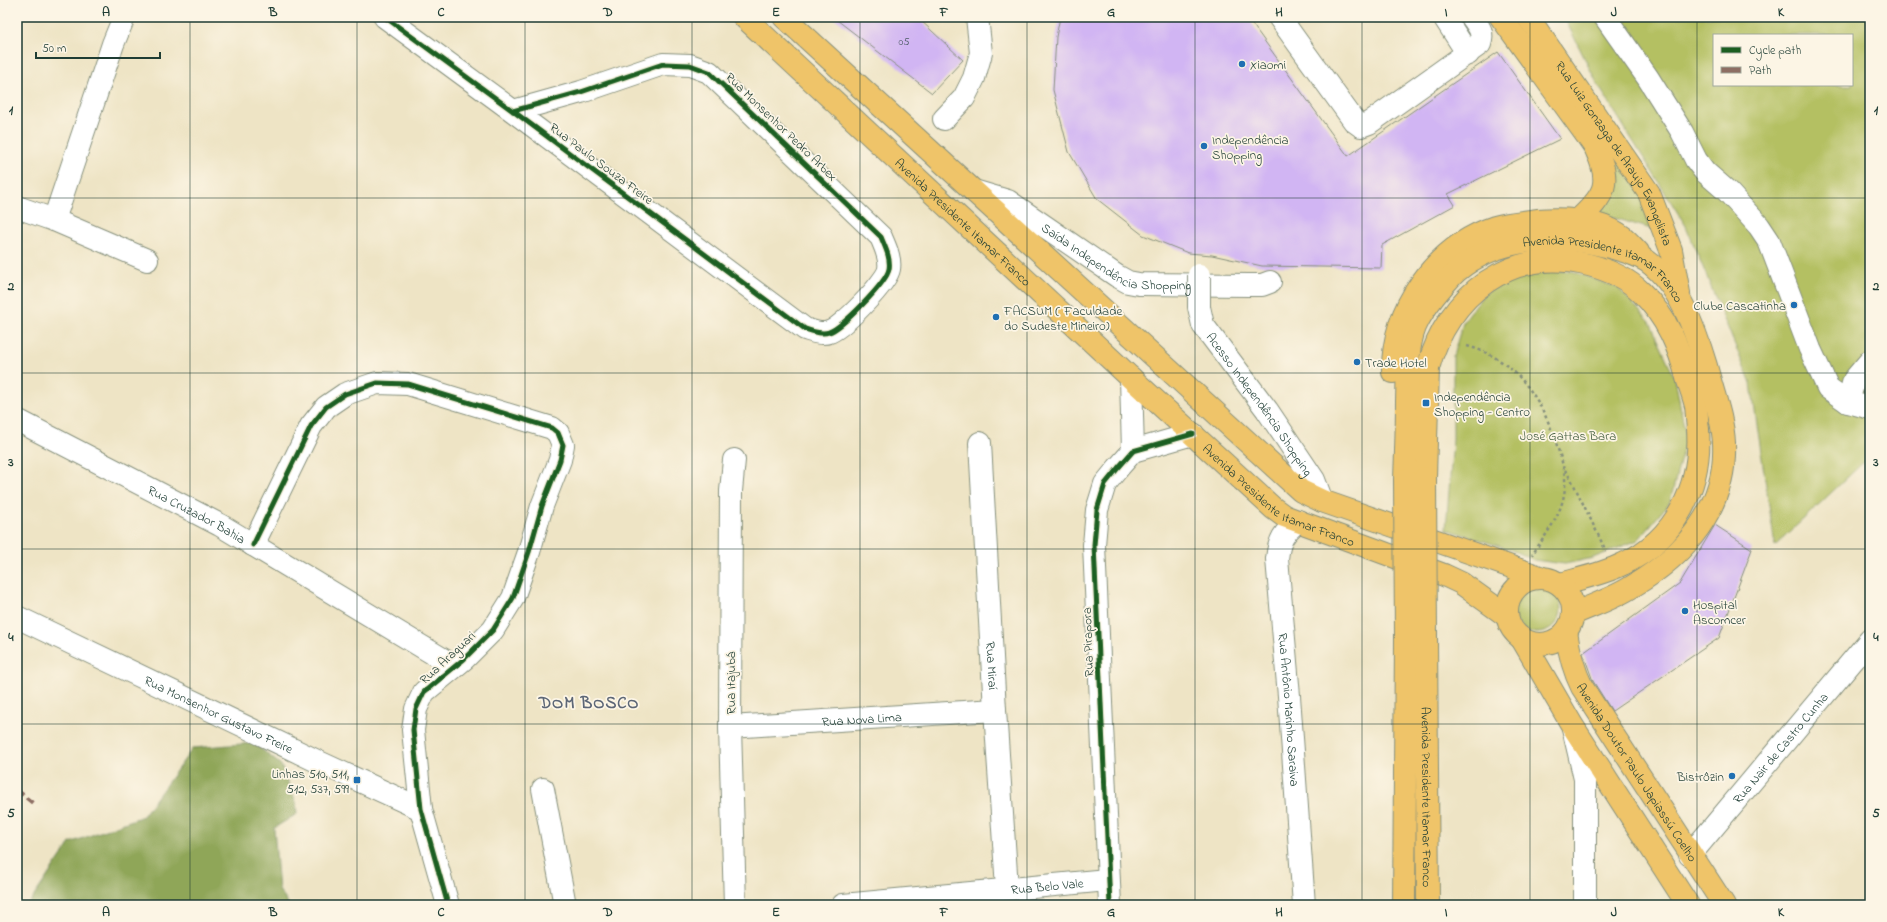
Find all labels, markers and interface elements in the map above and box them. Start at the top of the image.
text: A [102,3,110,22]
text: B [268,3,278,22]
text: C [437,3,445,22]
text: D [602,3,613,22]
text: E [772,3,780,22]
text: F [939,3,949,22]
text: G [1107,3,1115,22]
text: H [1275,3,1283,22]
text: I [1444,3,1448,22]
text: J [1611,3,1617,22]
text: K [1778,3,1785,22]
scale bar [36,34,160,60]
house number: 05 [898,34,910,50]
legend [1713,34,1853,86]
text: 50 m [42,40,66,58]
text: Cycle path [1749,42,1801,61]
place label: Xiaomi [1250,56,1286,75]
street label: Rua Luiz Gonzaga de Araujo Evangelista [1550,58,1676,249]
marker: Xiaomi [1237,59,1247,69]
text: Path [1749,62,1772,80]
street label: Rua Monsenhor Pedro Arbex [721,68,841,186]
text: 1 [9,101,14,120]
text: 1 [1874,101,1879,120]
street label: Rua Paulo Souza Freire [545,119,657,210]
place label: Independência Shopping [1212,131,1289,166]
marker: Independência Shopping [1199,141,1209,151]
street label: Avenida Presidente Itamar Franco [890,154,1035,291]
street label: Saída Independência Shopping [1037,219,1191,296]
street label: Avenida Presidente Itamar Franco [1521,232,1688,307]
text: 2 [7,277,15,296]
text: 2 [1872,277,1880,296]
place label: Clube Cascatinha [1693,297,1786,316]
marker: Clube Cascatinha [1789,300,1799,310]
place label: FACSUM ( Faculdade do Sudeste Mineiro) [1003,302,1122,336]
marker: FACSUM ( Faculdade do Sudeste Mineiro) [991,312,1001,322]
street label: Acesso Independência Shopping [1201,329,1317,481]
place label: Trade Hotel [1365,354,1427,373]
marker: Trade Hotel [1352,357,1362,367]
place label: Independência Shopping - Centro [1434,388,1530,423]
marker: Independência Shopping - Centro [1421,398,1431,408]
park label: José Gattas Bara [1520,427,1616,446]
street label: Avenida Presidente Itamar Franco [1198,440,1357,552]
text: 3 [7,453,14,472]
text: 3 [1872,453,1879,472]
street label: Rua Cruzador Bahia [144,481,249,549]
place label: Hospital Ascomcer [1693,596,1747,630]
marker: Hospital Ascomcer [1680,606,1690,616]
street label: Rua Pirapora [1078,607,1099,677]
street label: Rua Araguari [416,627,481,690]
text: 4 [7,628,14,647]
text: 4 [1872,628,1879,647]
street label: Rua Antônio Marinho Saraiva [1273,632,1303,787]
street label: Rua Miraí [980,641,1002,691]
street label: Rua Itajubá [722,651,741,714]
street label: Rua Monsenhor Gustavo Freire [141,671,296,759]
street label: Avenida Doutor Paulo Japiassú Coelho [1571,680,1701,866]
street label: Rua Nair de Castro Cunha [1729,689,1833,808]
district label: DOM BOSCO [538,691,639,716]
street label: Avenida Presidente Itamar Franco [1416,707,1436,888]
street label: Rua Nova Lima [821,708,902,732]
place label: Linhas 510, 511, 512, 537, 599 [272,765,349,799]
place label: Bistrôzin [1676,768,1724,787]
marker: Bistrôzin [1727,771,1737,781]
marker: Linhas 510, 511, 512, 537, 599 [352,775,362,785]
text: 5 [7,804,15,823]
text: 5 [1872,804,1880,823]
street label: Rua Belo Vale [1010,874,1085,900]
text: A [102,903,110,922]
text: B [268,903,278,922]
text: C [437,903,445,922]
text: D [602,903,613,922]
text: E [772,903,780,922]
text: F [939,903,949,922]
text: G [1107,903,1115,922]
text: H [1275,903,1283,922]
text: I [1444,903,1448,922]
text: J [1611,903,1617,922]
text: K [1778,903,1785,922]

